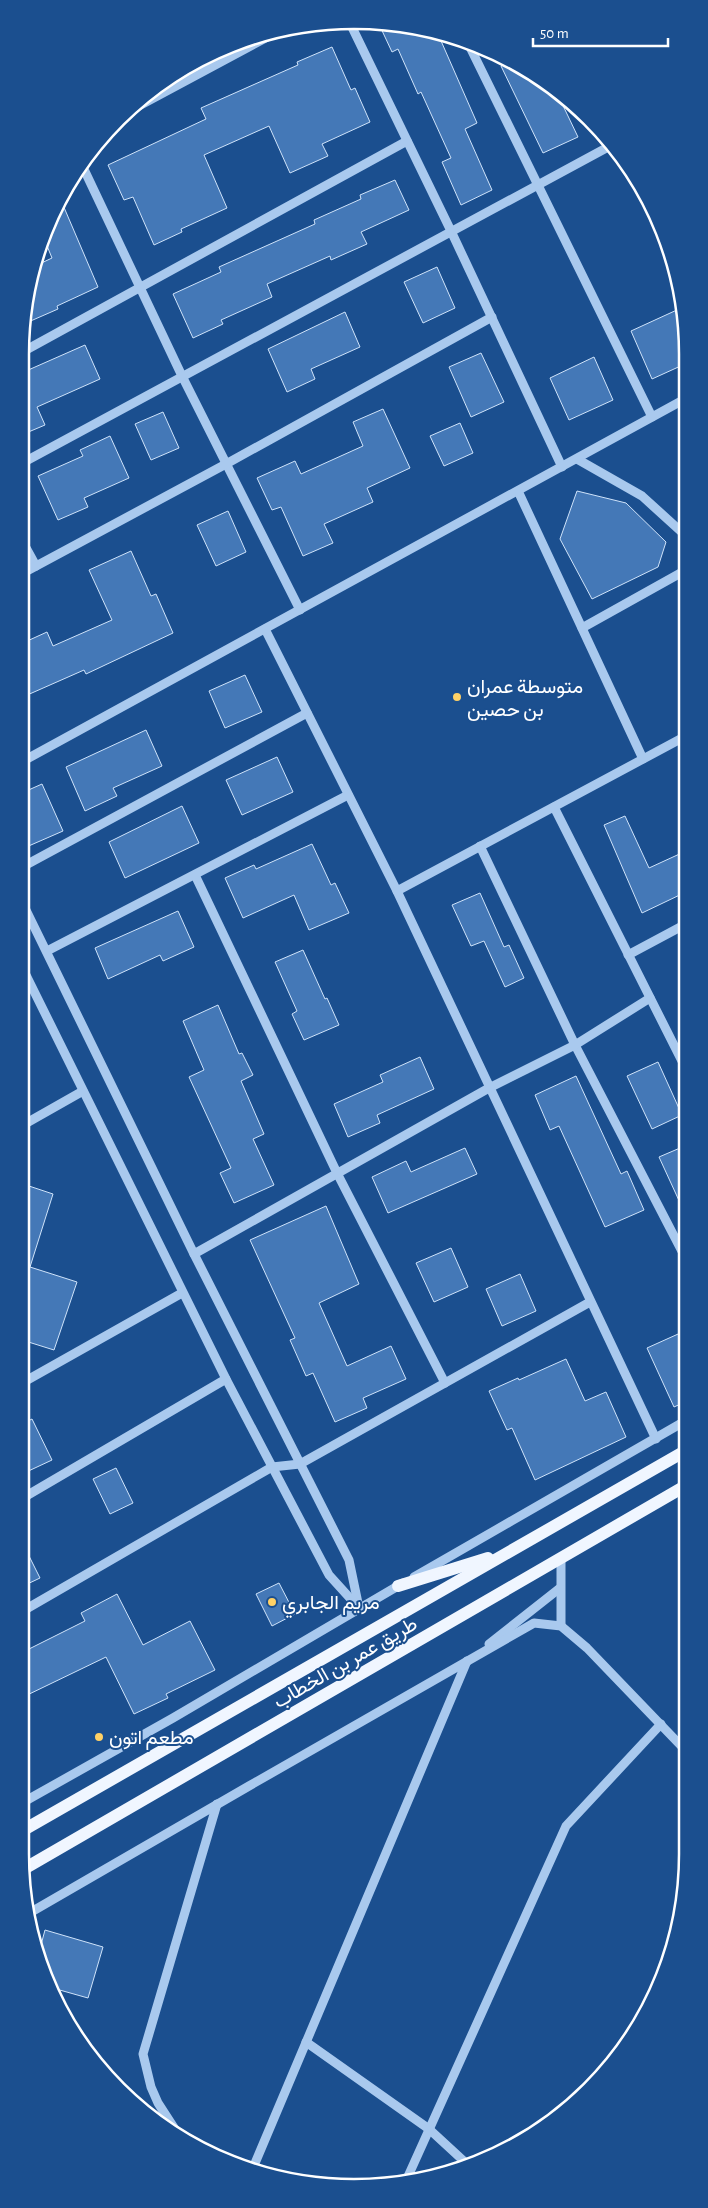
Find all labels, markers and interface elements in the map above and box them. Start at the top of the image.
scale bar [533,15,668,47]
text: 50 m [540,26,569,41]
place label: متوسطة عمران بن حصين [467,677,583,721]
marker: متوسطة عمران بن حصين [451,691,463,703]
place label: مريم الجابري [282,1593,380,1619]
marker: مريم الجابري [266,1596,278,1608]
street label: طريق عمر بن الخطاب [270,1614,422,1714]
place label: مطعم اتون [109,1728,194,1750]
marker: مطعم اتون [93,1731,105,1743]

